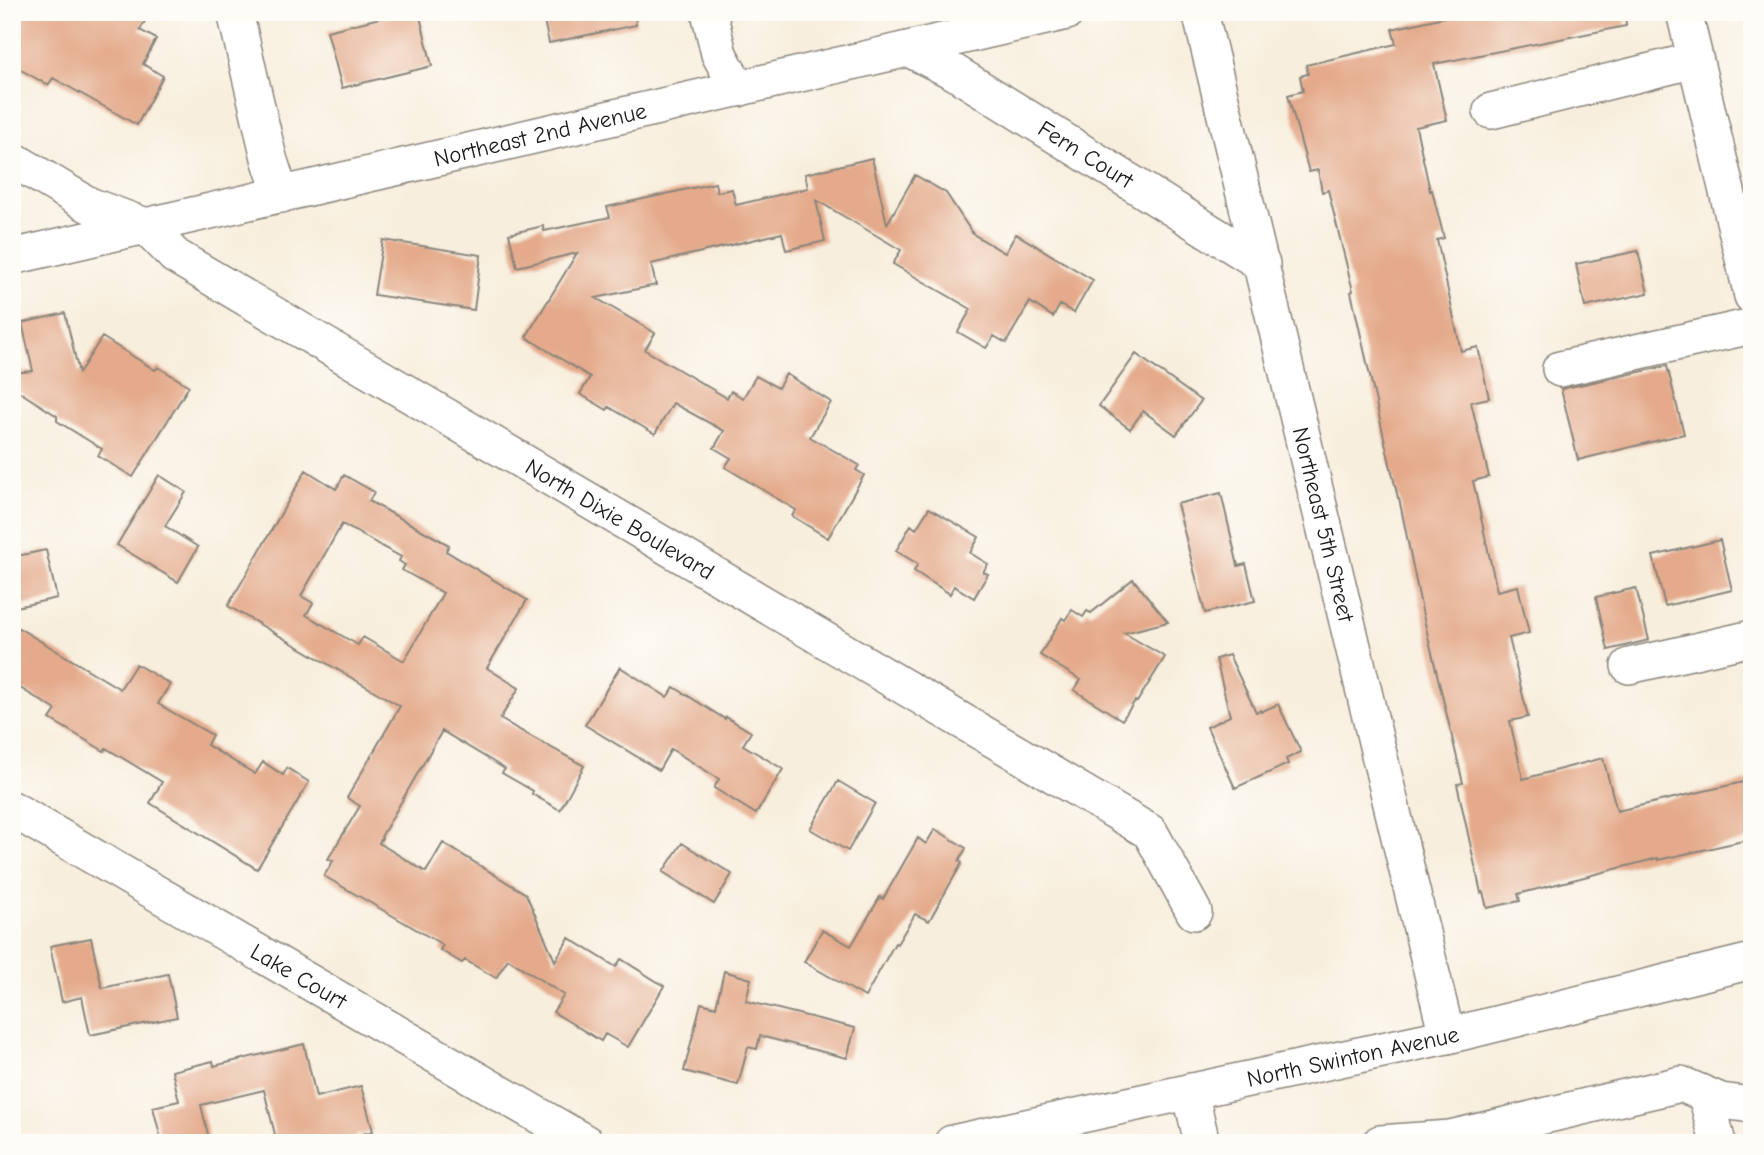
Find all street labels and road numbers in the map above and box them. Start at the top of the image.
street label: Northeast 2nd Avenue [431,97,649,172]
street label: Fern Court [1033,115,1140,195]
street label: Northeast 5th Street [1287,424,1360,626]
street label: North Dixie Boulevard [521,453,719,585]
street label: Lake Court [246,937,353,1015]
street label: North Swinton Avenue [1244,1020,1462,1092]

